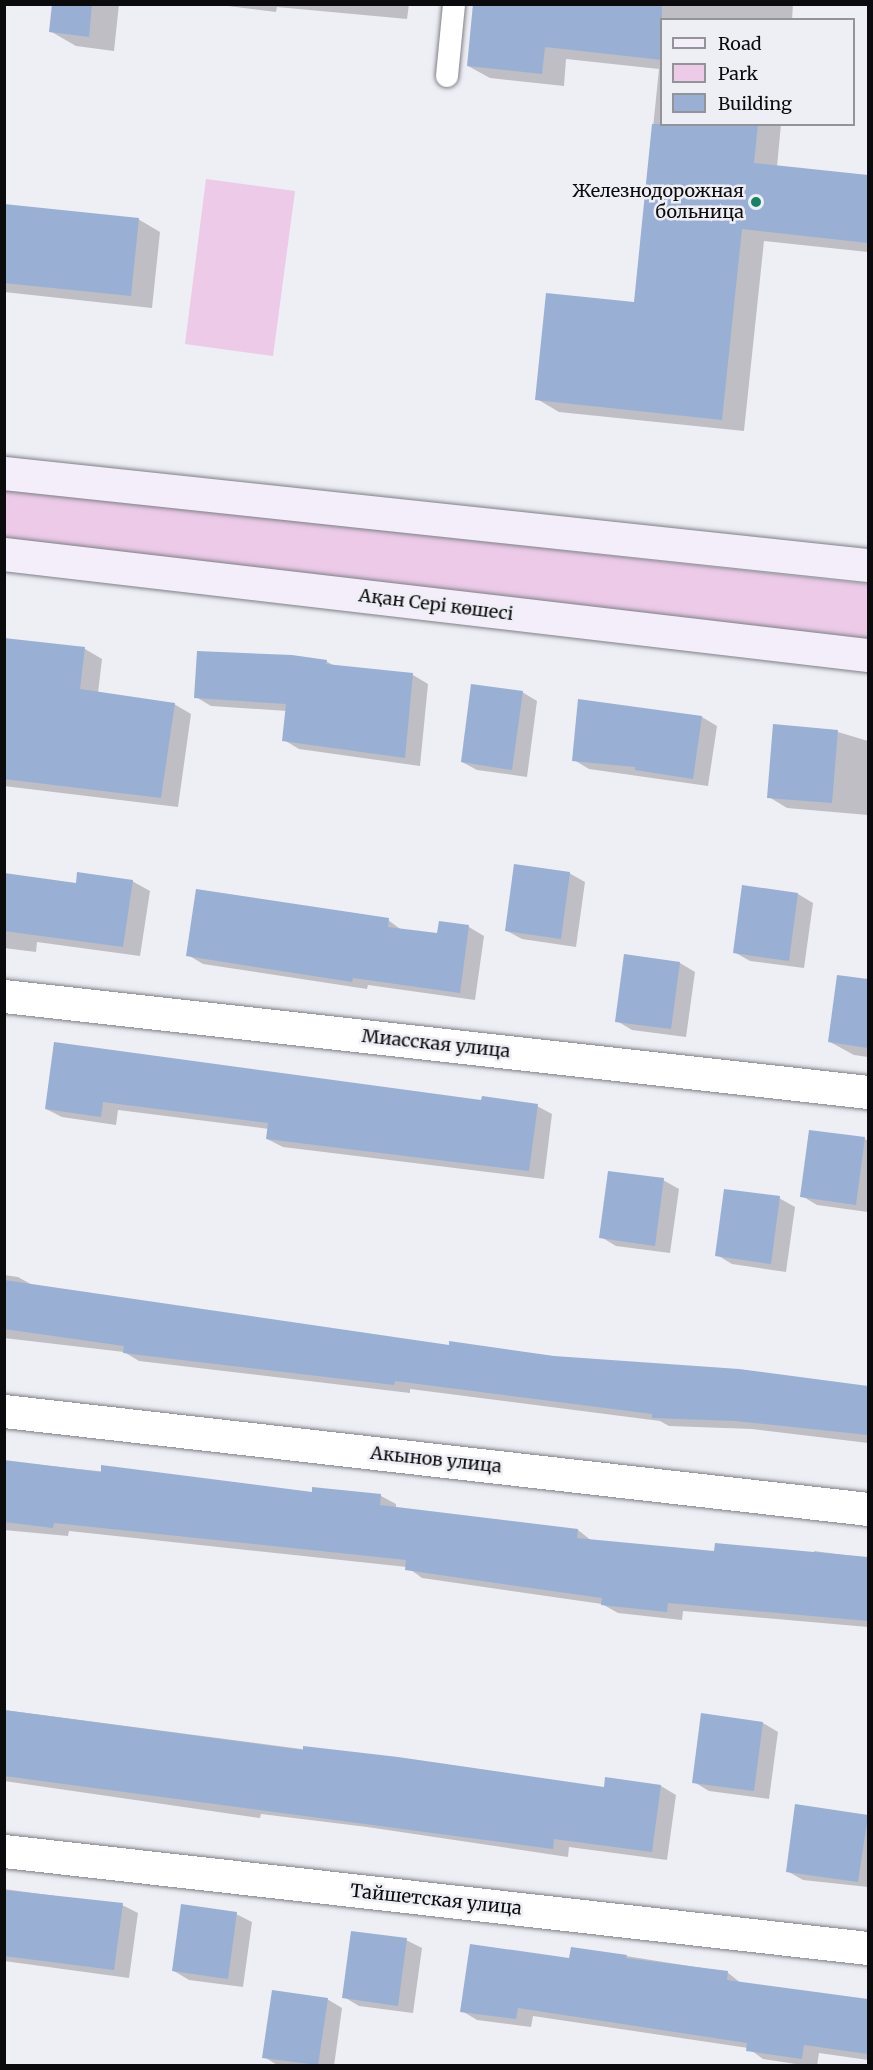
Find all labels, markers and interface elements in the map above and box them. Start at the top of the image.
legend [660,18,855,126]
text: Road [718,32,762,55]
text: Park [718,62,758,85]
text: Building [718,92,792,115]
place label: Железнодорожная больница [572,181,744,224]
marker: Железнодорожная больница [749,195,763,209]
street label: Ақан Сері көшесі [357,585,515,625]
street label: Миасская улица [361,1025,511,1063]
street label: Акынов улица [369,1442,503,1478]
street label: Тайшетская улица [349,1880,523,1920]

